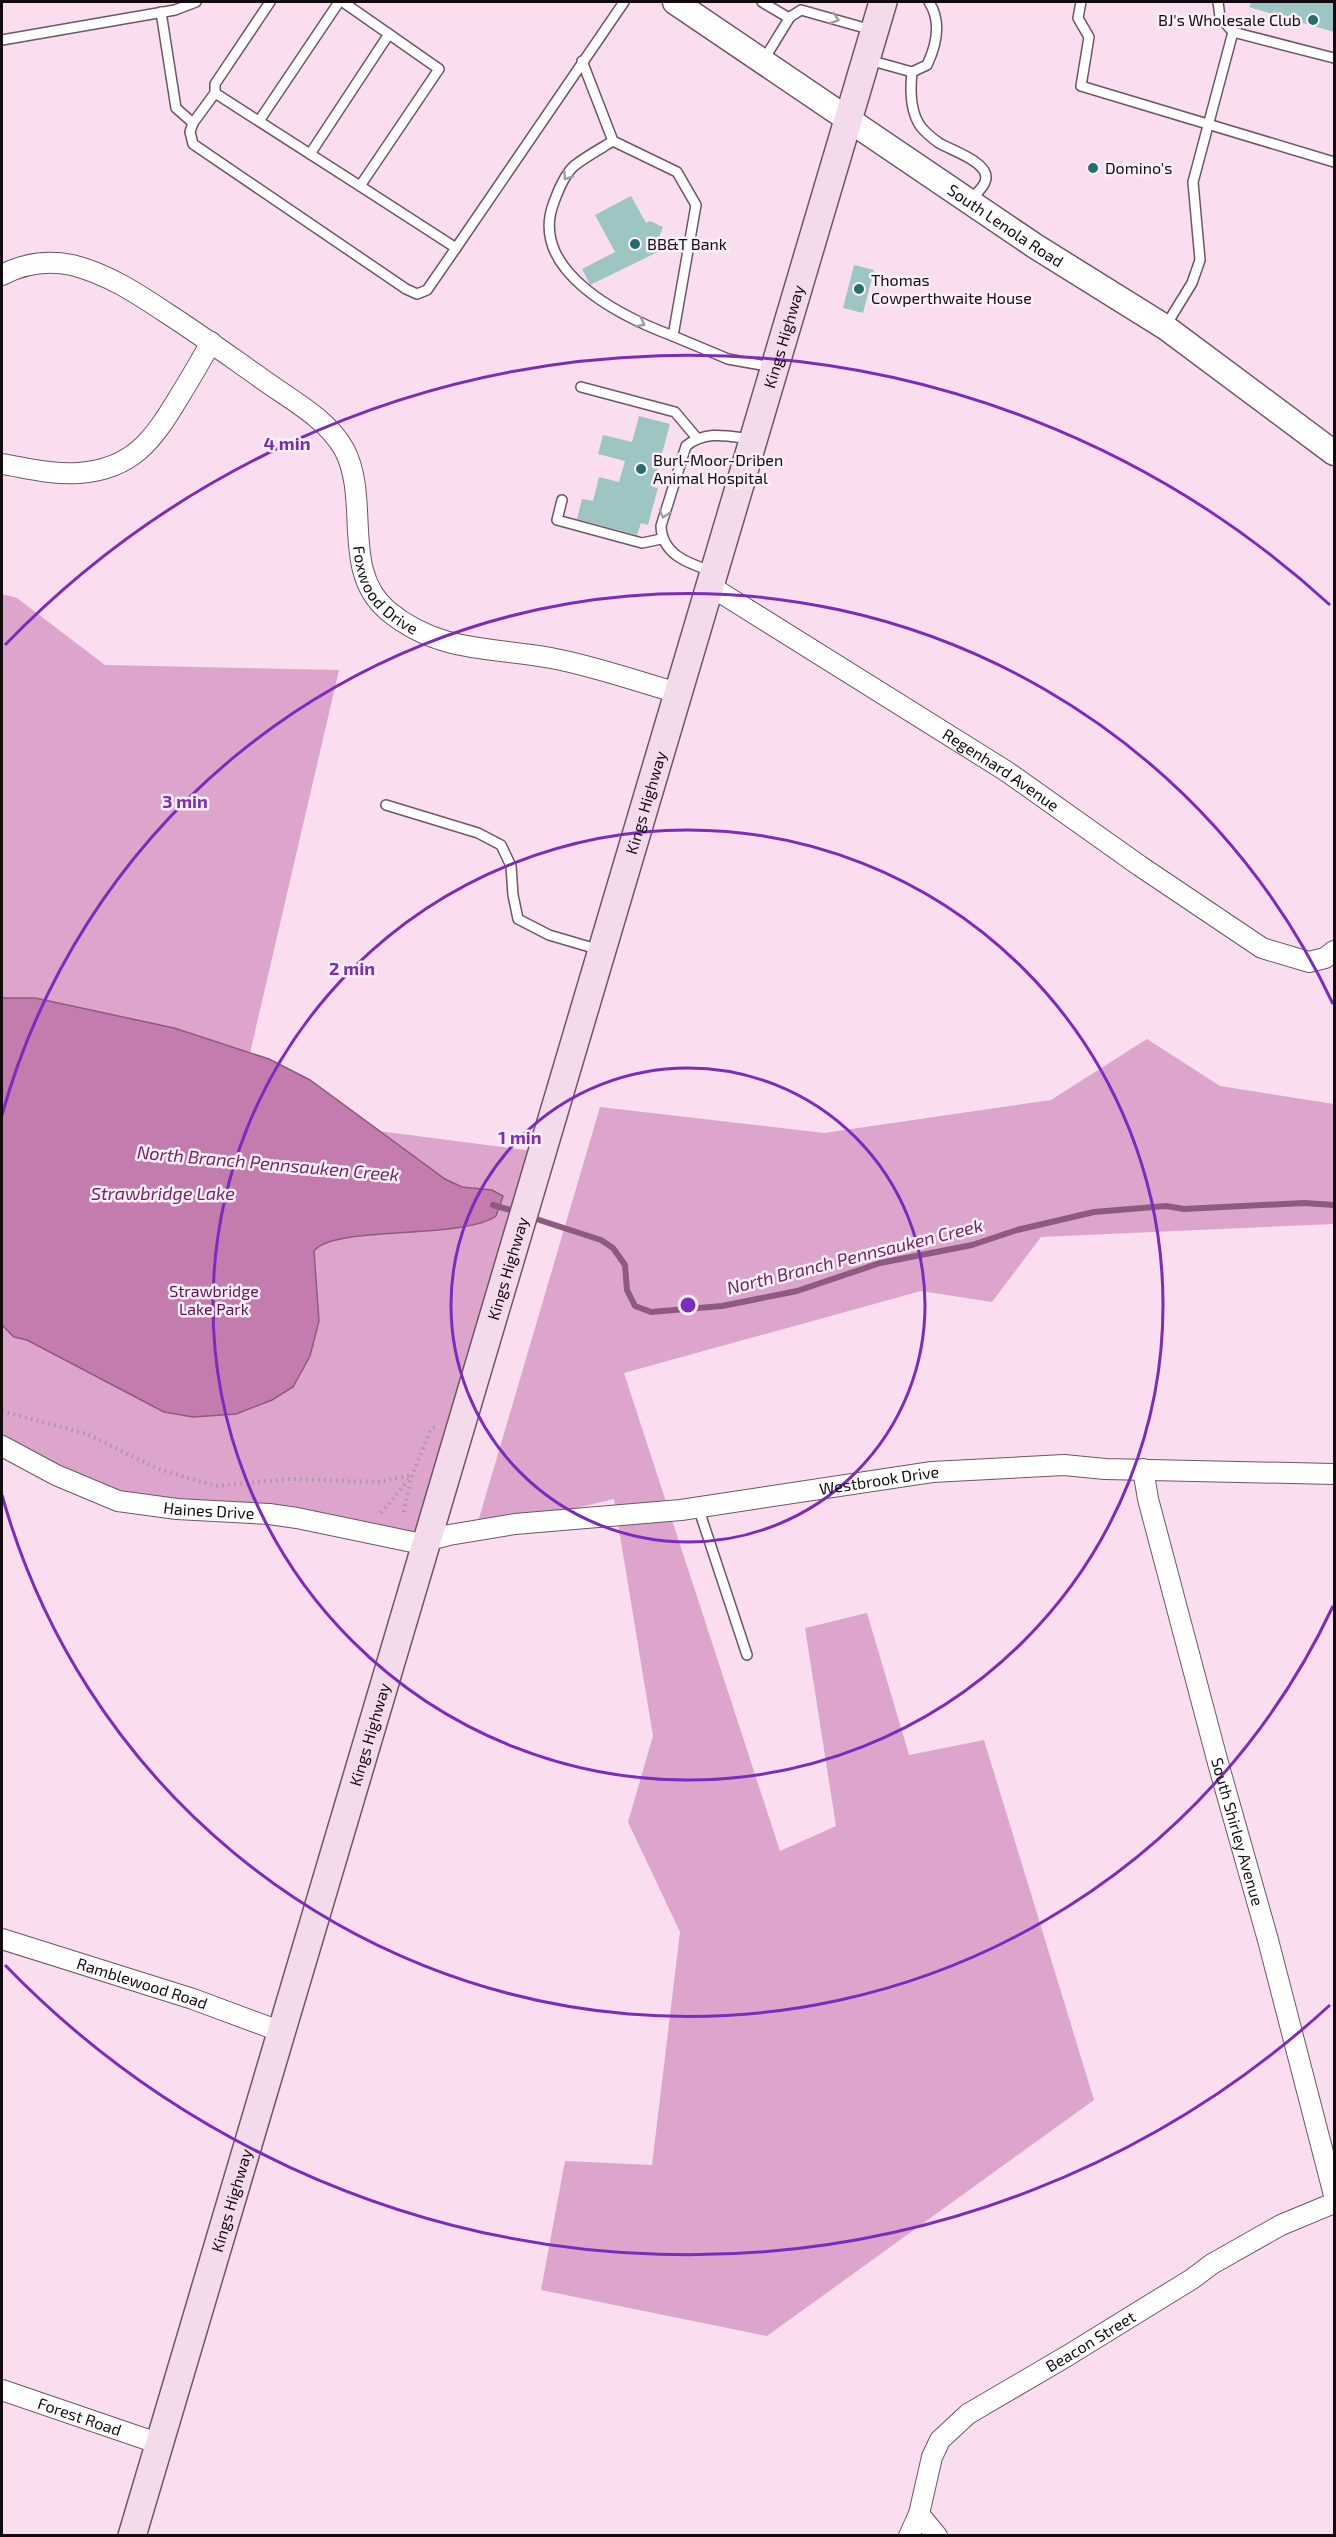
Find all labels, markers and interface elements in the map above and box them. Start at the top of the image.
place label: BJ's Wholesale Club [1158,10,1301,29]
one-way arrow [829,12,840,24]
marker: BJ's Wholesale Club [1306,13,1320,27]
place label: Domino's [1105,158,1172,177]
marker: Domino's [1086,161,1100,175]
one-way arrow [562,170,574,180]
street label: South Lenola Road [944,180,1067,270]
place label: BB&T Bank [647,234,727,253]
marker: BB&T Bank [628,237,642,251]
place label: Thomas Cowperthwaite House [871,270,1032,307]
street label: Kings Highway [759,282,808,390]
marker: Thomas Cowperthwaite House [852,282,866,296]
one-way arrow [635,316,646,327]
text: 4 min [264,432,311,454]
place label: Burl-Moor-Driben Animal Hospital [653,450,783,487]
marker: Burl-Moor-Driben Animal Hospital [634,462,648,476]
one-way arrow [659,508,672,519]
street label: Foxwood Drive [350,545,421,638]
street label: Regenhard Avenue [939,724,1063,815]
street label: Kings Highway [621,748,670,856]
text: 3 min [162,790,208,812]
text: 2 min [329,957,375,979]
text: 1 min [498,1126,542,1148]
water label: North Branch Pennsauken Creek [136,1141,400,1185]
water label: Strawbridge Lake [91,1182,235,1204]
street label: Kings Highway [483,1214,532,1322]
water label: North Branch Pennsauken Creek [724,1214,985,1299]
park label: Strawbridge Lake Park [169,1281,259,1318]
centre of rings [678,1295,698,1315]
street label: Westbrook Drive [818,1462,939,1498]
street label: Haines Drive [162,1497,255,1522]
street label: Kings Highway [345,1680,393,1788]
street label: South Shirley Avenue [1208,1756,1268,1908]
street label: Ramblewood Road [75,1953,210,2013]
street label: Kings Highway [207,2146,255,2254]
street label: Beacon Street [1042,2306,1138,2375]
street label: Forest Road [36,2393,124,2439]

